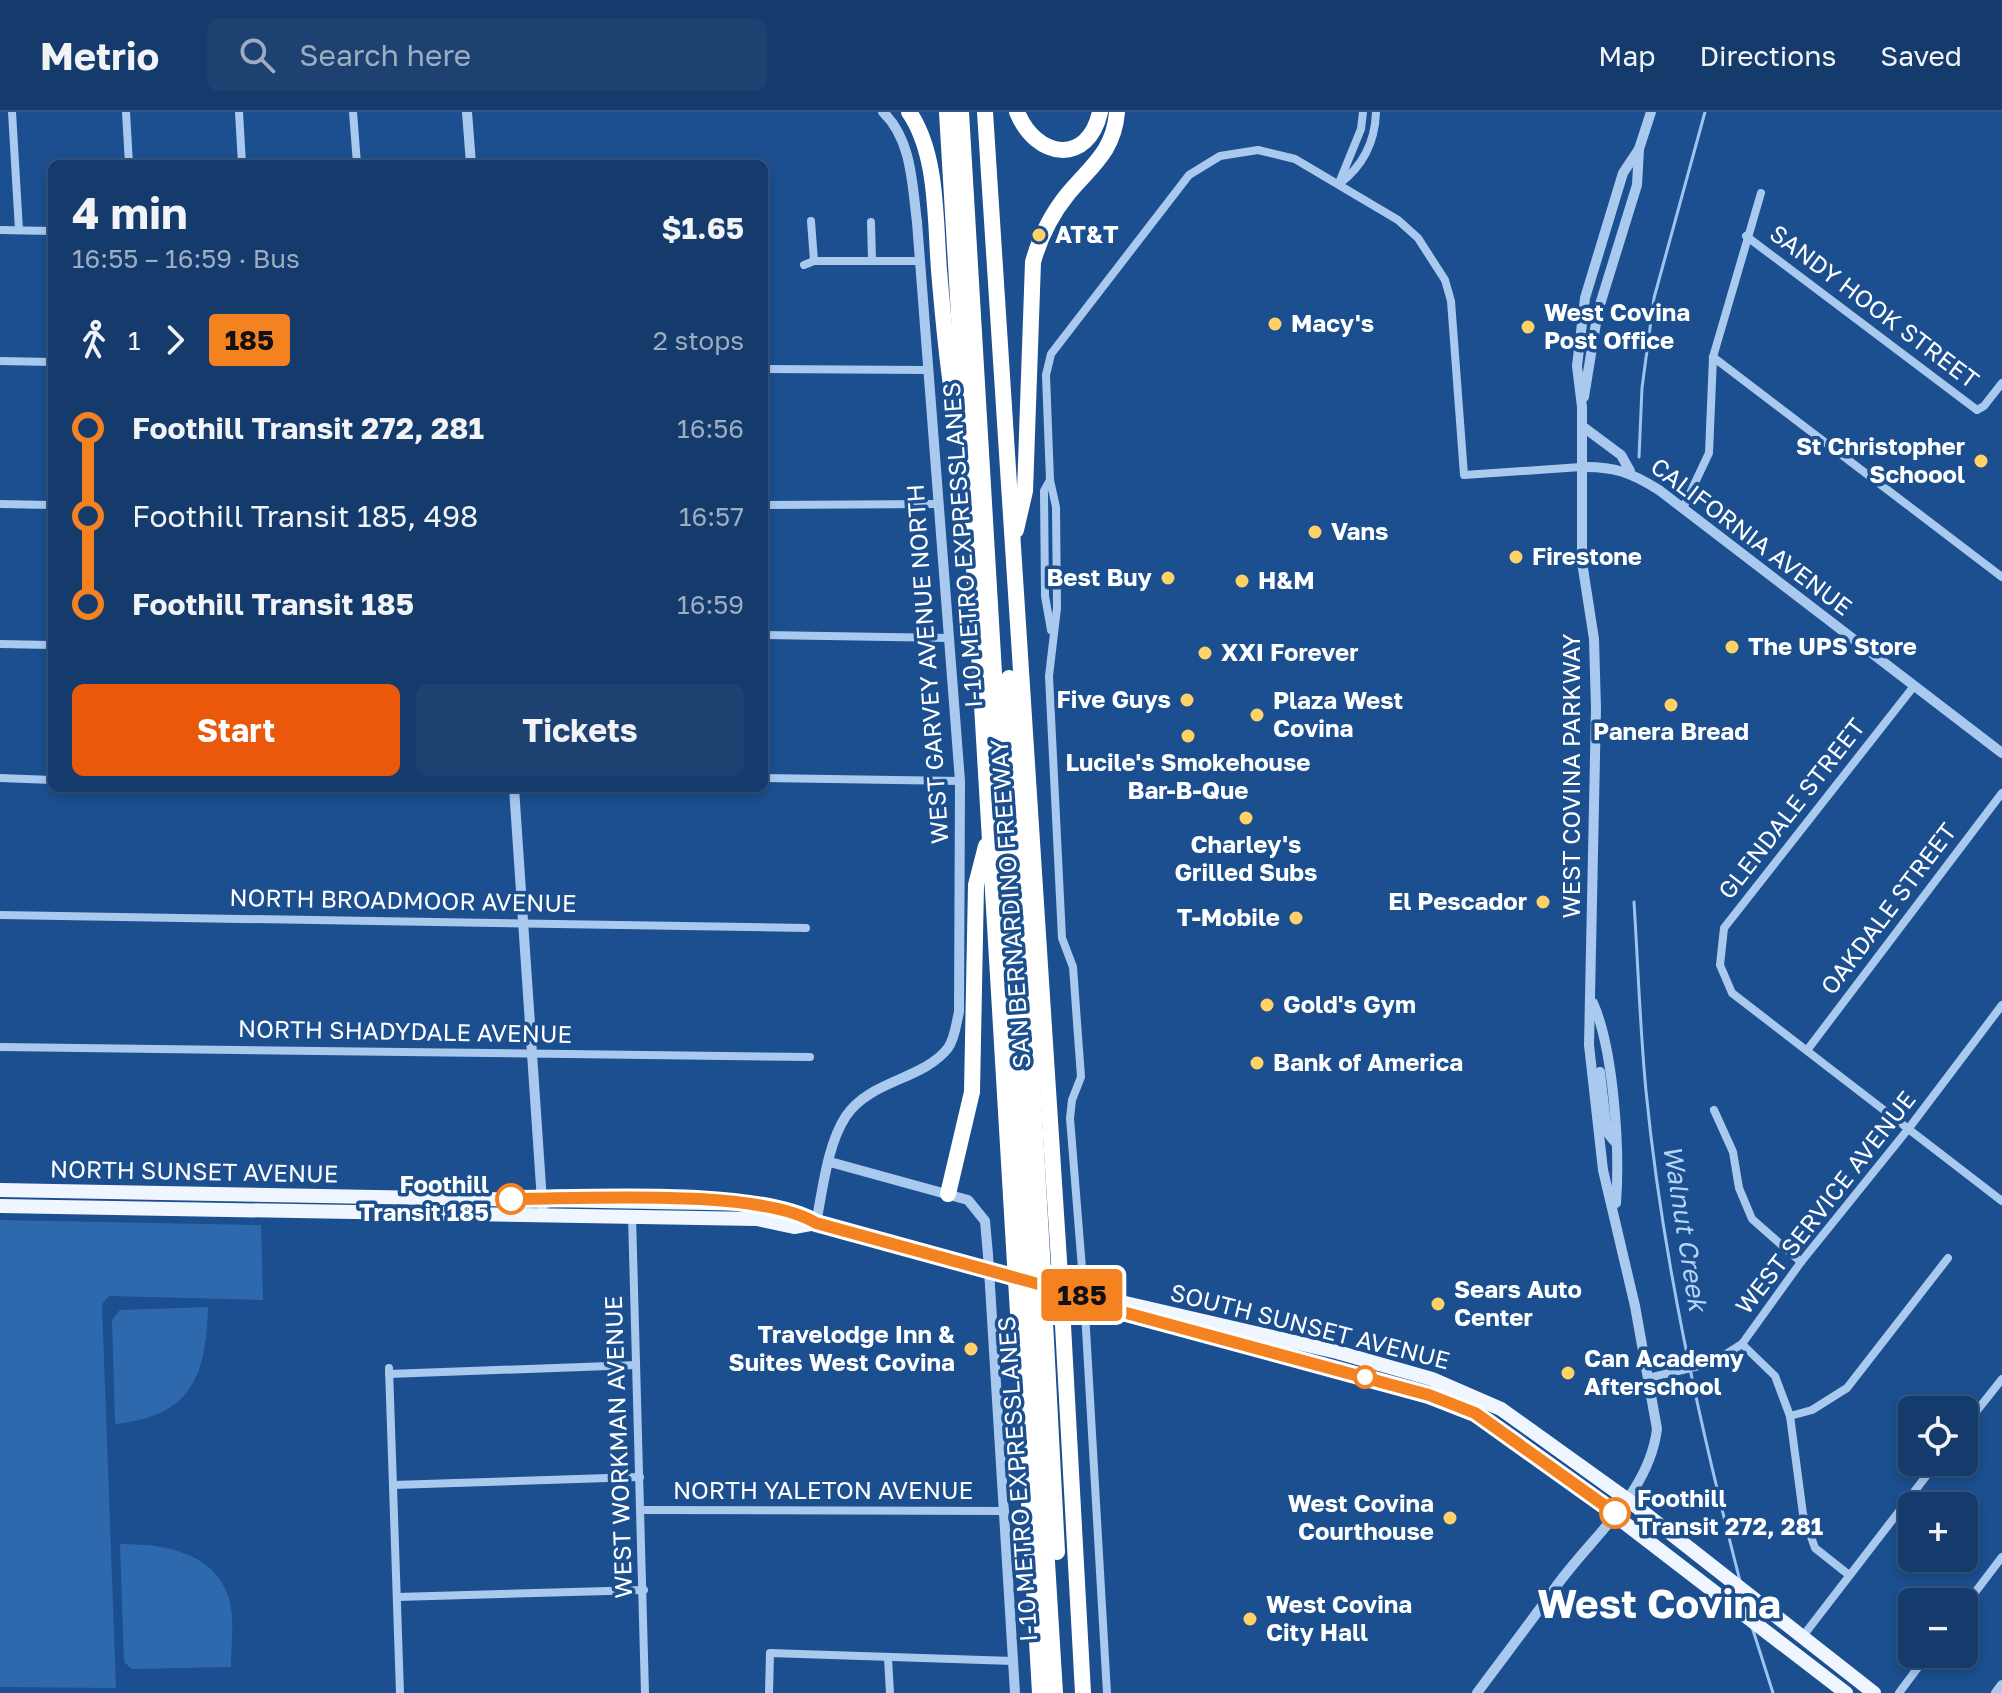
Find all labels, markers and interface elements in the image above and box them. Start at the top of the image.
search box [207,19,767,91]
text: Metrio [40,33,159,78]
icon: search [235,33,279,77]
text: Search here [299,37,471,73]
text: Map [1598,39,1655,72]
text: Directions [1699,39,1836,72]
text: Saved [1880,39,1962,72]
text: 4 min [72,186,188,239]
text: $1.65 [662,210,744,246]
street label: SANDY HOOK STREET [1765,218,1985,394]
place label: AT&T [1055,219,1119,248]
marker: AT&T [1030,226,1048,244]
text: 16:55 – 16:59 · Bus [72,243,300,274]
place label: West Covina Post Office [1544,297,1690,354]
place label: Macy's [1291,308,1374,337]
marker: Macy's [1266,315,1284,333]
icon: walk [72,318,116,362]
icon: forward [153,318,197,362]
marker: West Covina Post Office [1519,318,1537,336]
text: 185 [225,323,274,356]
text: 1 [128,325,141,356]
text: 2 stops [653,325,744,356]
street label: I-10 METRO EXPRESSLANES [936,381,987,709]
text: Foothill Transit 272, 281 [132,410,484,446]
text: 16:56 [677,413,744,444]
place label: St Christopher Schoool [1796,431,1965,488]
street label: CALIFORNIA AVENUE [1646,451,1858,621]
marker: St Christopher Schoool [1972,452,1990,470]
street label: WEST GARVEY AVENUE NORTH [899,483,954,845]
text: Foothill Transit 185, 498 [132,498,478,534]
text: 16:57 [679,501,744,532]
place label: Vans [1331,516,1388,545]
marker: Vans [1306,523,1324,541]
place label: Firestone [1532,541,1642,570]
marker: Firestone [1507,548,1525,566]
place label: Best Buy [1046,562,1153,591]
place label: H&M [1258,565,1315,594]
marker: Best Buy [1159,569,1177,587]
marker: H&M [1233,572,1251,590]
text: Foothill Transit 185 [132,586,414,622]
text: 16:59 [677,589,744,620]
place label: The UPS Store [1748,631,1917,660]
street label: WEST COVINA PARKWAY [1556,633,1585,918]
place label: XXI Forever [1221,637,1359,666]
marker: The UPS Store [1723,638,1741,656]
marker: XXI Forever [1196,644,1214,662]
button: Start [72,684,400,776]
button: Tickets [416,684,744,776]
place label: Five Guys [1057,684,1171,713]
place label: Plaza West Covina [1273,685,1403,742]
marker: Five Guys [1178,691,1196,709]
marker: Panera Bread [1662,696,1680,714]
marker: Plaza West Covina [1248,706,1266,724]
street label: GLENDALE STREET [1711,712,1870,904]
place label: Panera Bread [1593,716,1749,745]
marker: Lucile's Smokehouse Bar-B-Que [1179,727,1197,745]
street label: SAN BERNARDINO FREEWAY [983,738,1035,1070]
place label: Lucile's Smokehouse Bar-B-Que [1065,747,1311,804]
marker: Charley's Grilled Subs [1237,809,1255,827]
street label: OAKDALE STREET [1814,816,1962,1000]
place label: Charley's Grilled Subs [1174,829,1318,886]
street label: NORTH BROADMOOR AVENUE [229,882,577,917]
place label: El Pescador [1388,886,1527,915]
marker: El Pescador [1534,893,1552,911]
place label: T-Mobile [1177,902,1280,931]
marker: T-Mobile [1287,909,1305,927]
place label: Gold's Gym [1283,989,1416,1018]
marker: Gold's Gym [1258,996,1276,1014]
street label: NORTH SHADYDALE AVENUE [238,1013,572,1048]
place label: Bank of America [1273,1047,1463,1076]
marker: Bank of America [1248,1054,1266,1072]
street label: WEST SERVICE AVENUE [1729,1085,1921,1319]
water label: Walnut Creek [1657,1143,1714,1316]
street label: NORTH SUNSET AVENUE [50,1153,338,1188]
place label: Foothill Transit 185 [359,1169,489,1226]
marker: Foothill Transit 185 [496,1184,526,1214]
line badge: 185 [1036,1269,1128,1321]
place label: Sears Auto Center [1454,1274,1582,1331]
street label: SOUTH SUNSET AVENUE [1168,1277,1453,1374]
text: 185 [1057,1278,1107,1311]
street label: WEST WORKMAN AVENUE [598,1295,637,1599]
marker: Sears Auto Center [1429,1295,1447,1313]
street label: I-10 METRO EXPRESSLANES [991,1315,1042,1643]
place label: Travelodge Inn & Suites West Covina [729,1319,955,1376]
marker: Travelodge Inn & Suites West Covina [962,1340,980,1358]
place label: Can Academy Afterschool [1584,1343,1745,1400]
marker: Can Academy Afterschool [1559,1364,1577,1382]
unlabelled marker [1354,1366,1376,1388]
map controls [1898,1396,1978,1668]
button: locate [1898,1396,1978,1476]
street label: NORTH YALETON AVENUE [673,1475,973,1504]
place label: Foothill Transit 272, 281 [1637,1483,1823,1540]
place label: West Covina Courthouse [1288,1488,1434,1545]
button: + [1898,1492,1978,1572]
marker: Foothill Transit 272, 281 [1600,1498,1630,1528]
marker: West Covina Courthouse [1441,1509,1459,1527]
district label: West Covina [1537,1579,1781,1627]
button: − [1898,1588,1978,1668]
place label: West Covina City Hall [1266,1589,1412,1646]
marker: West Covina City Hall [1241,1610,1259,1628]

